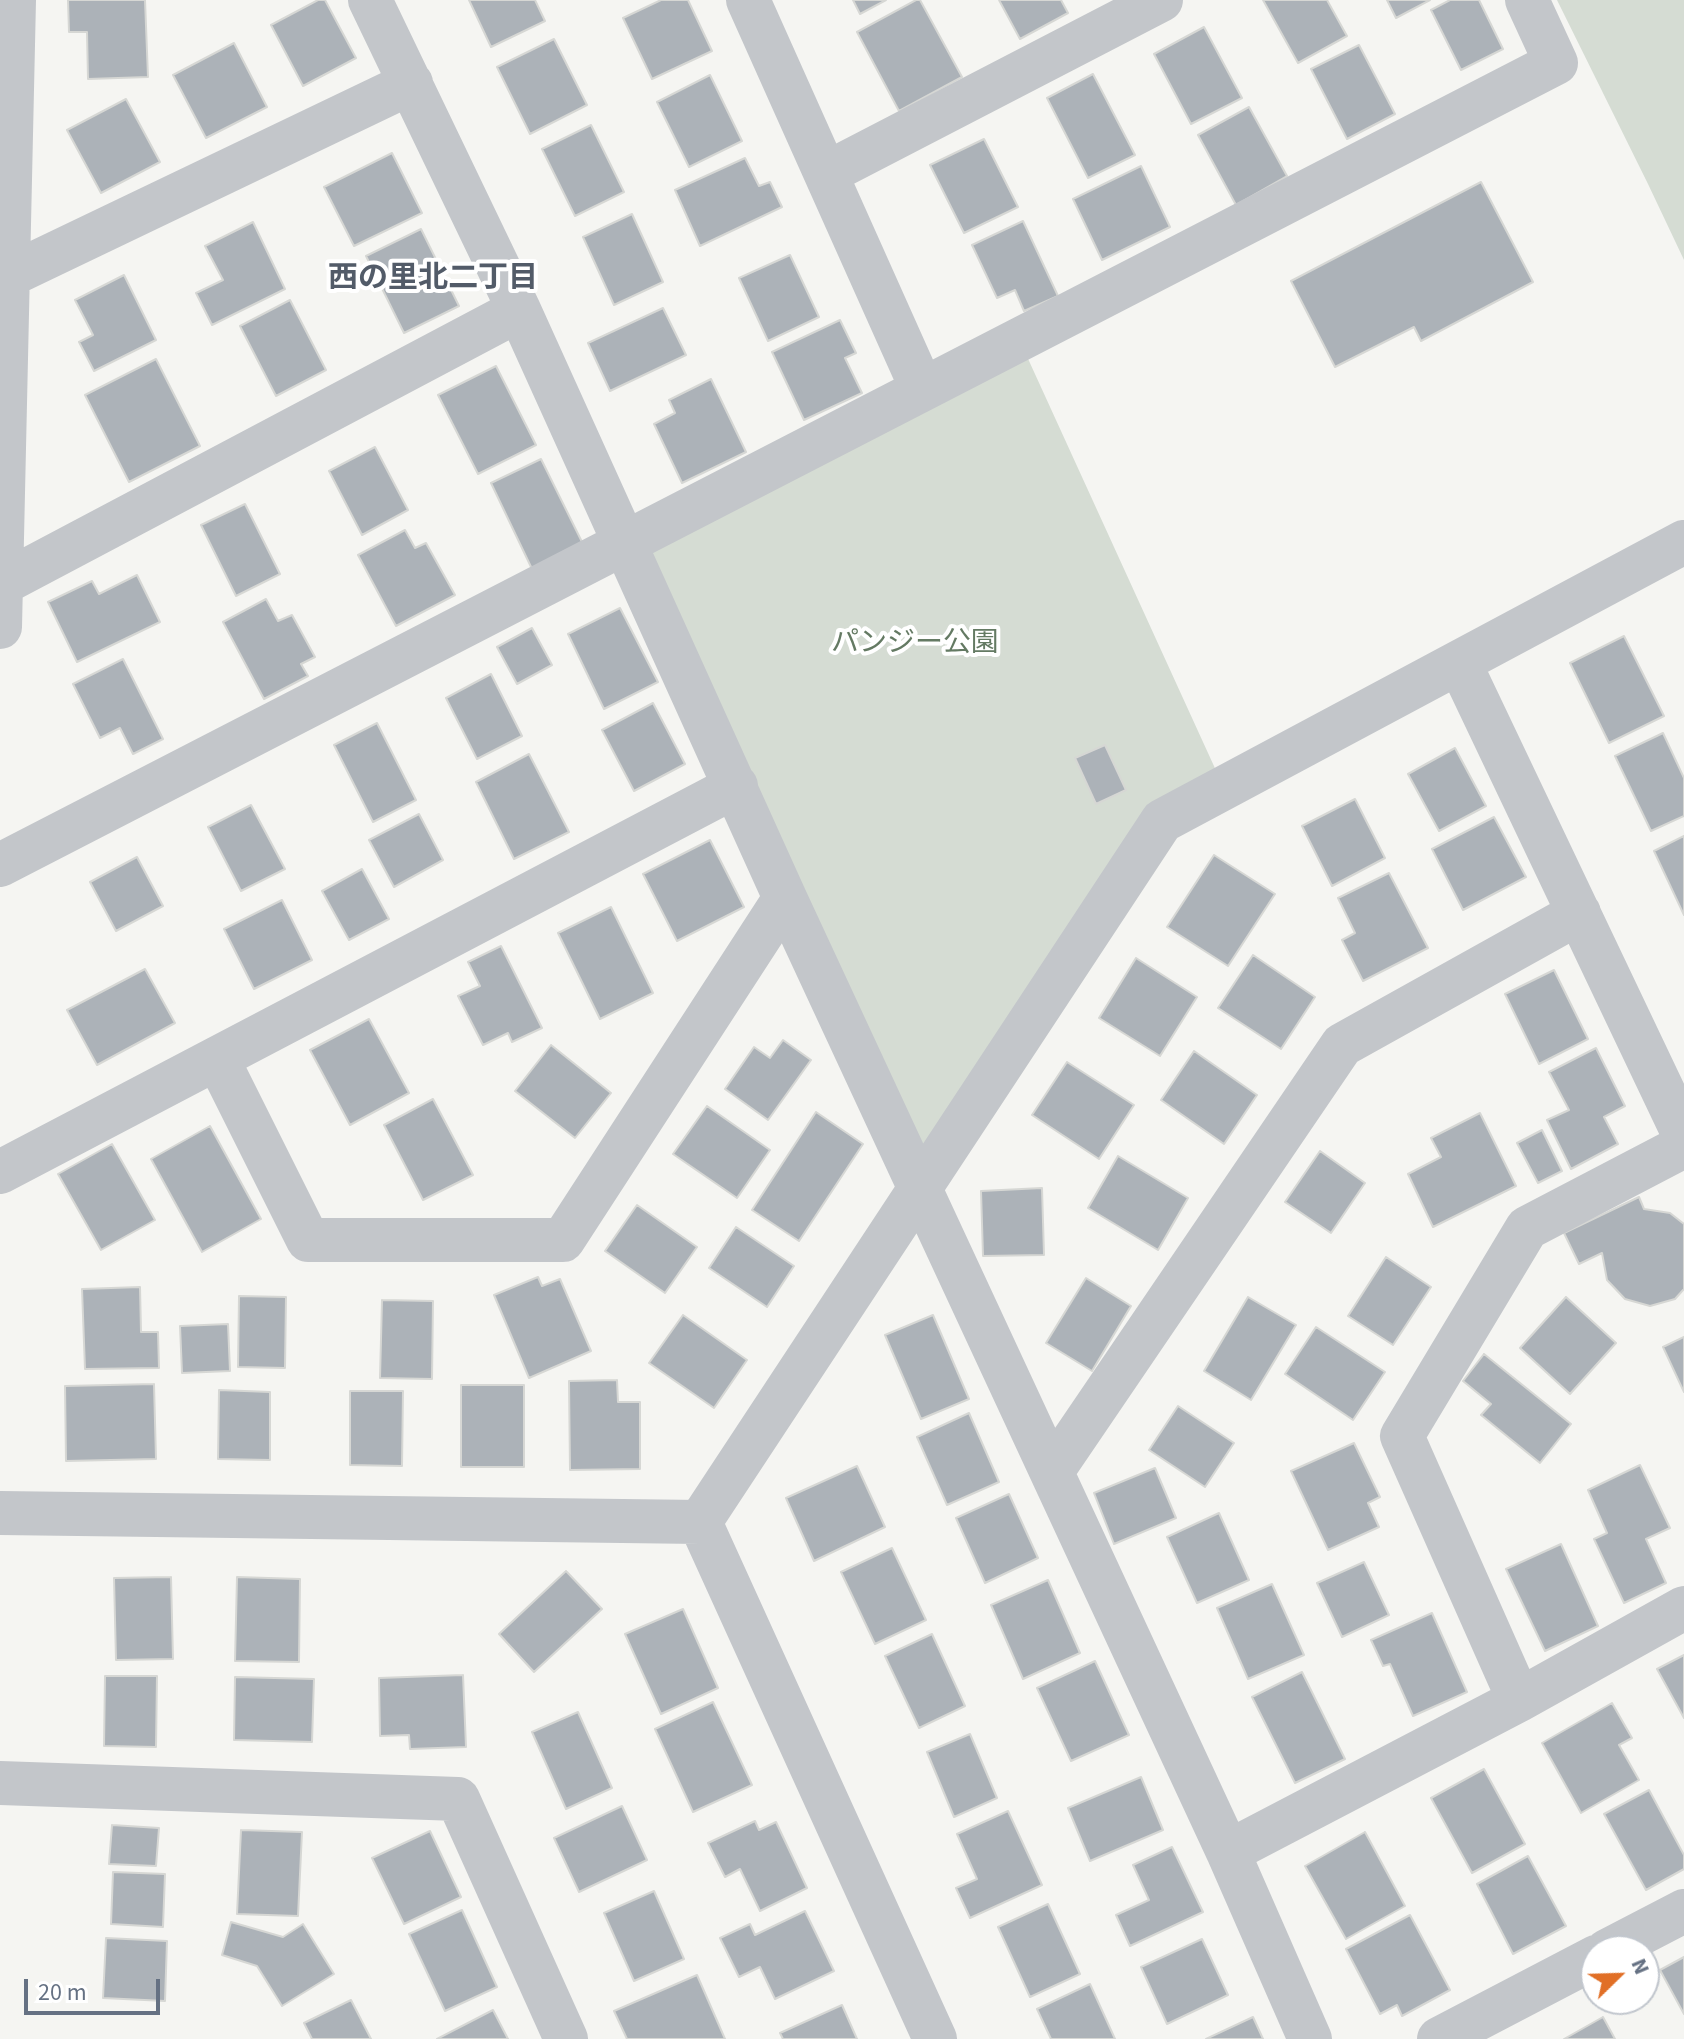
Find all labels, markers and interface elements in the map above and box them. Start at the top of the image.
district label: 西の里北二丁目 [328,262,538,298]
park label: パンジー公園 [831,628,999,662]
north arrow [1580,1935,1660,2015]
text: N [1623,1953,1658,1979]
scale bar [28,1963,164,2013]
text: 20 m [38,1975,87,2010]

